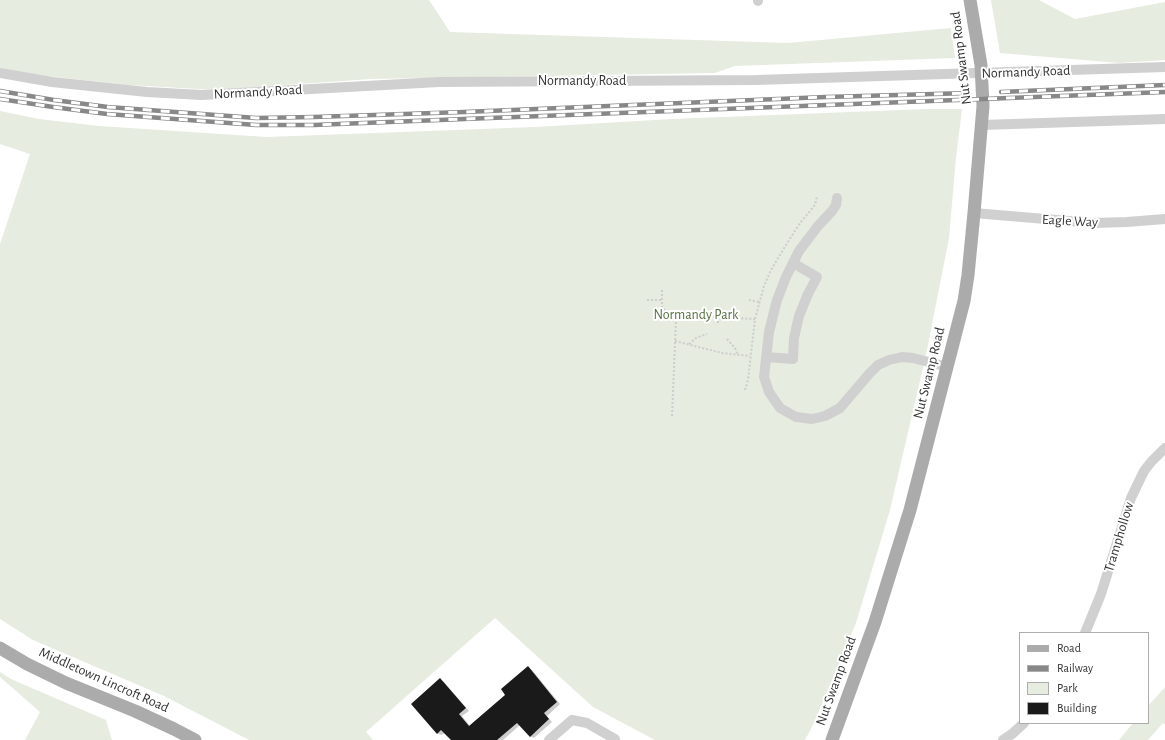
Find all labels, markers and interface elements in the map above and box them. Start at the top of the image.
street label: Nut Swamp Road [947,10,975,106]
street label: Normandy Road [981,62,1071,82]
street label: Normandy Road [538,73,626,89]
street label: Normandy Road [213,81,303,103]
street label: Eagle Way [1042,211,1098,231]
park label: Normandy Park [654,307,738,323]
street label: Nut Swamp Road [910,326,948,420]
street label: Tramphollow [1100,500,1138,574]
legend [1019,632,1149,724]
street label: Nut Swamp Road [812,634,860,728]
text: Road [1057,642,1081,654]
street label: Middletown Lincroft Road [36,644,172,716]
text: Railway [1057,662,1093,674]
text: Park [1057,682,1078,694]
text: Building [1057,702,1097,714]

